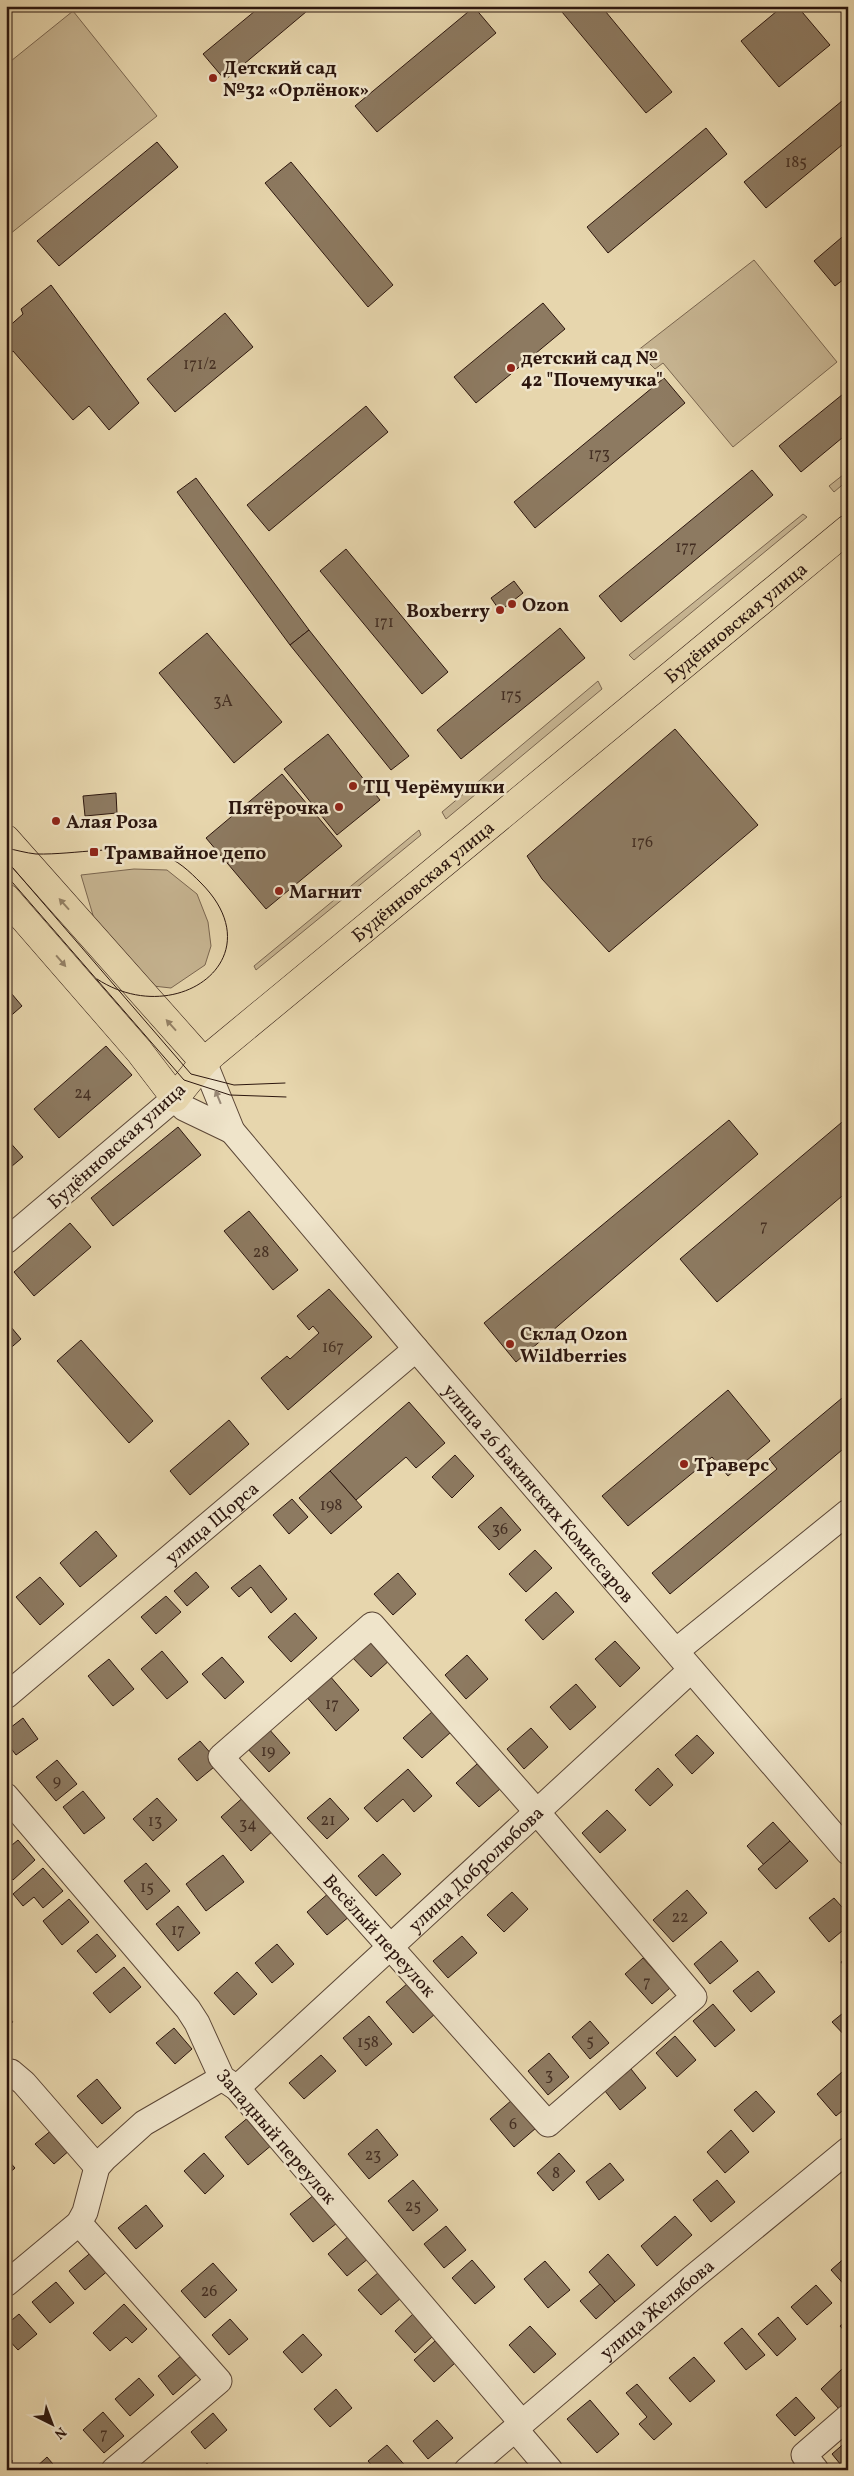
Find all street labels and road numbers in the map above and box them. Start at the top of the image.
street label: Будённовская улица [660,557,814,690]
street label: Будённовская улица [347,815,501,949]
street label: Будённовская улица [42,1077,192,1216]
street label: улица 26 Бакинских Комиссаров [436,1378,639,1609]
street label: улица Щорса [160,1476,265,1571]
street label: улица Добролюбова [403,1801,550,1939]
street label: Весёлый переулок [316,1869,441,2004]
street label: Западный переулок [209,2064,342,2211]
street label: улица Желябова [595,2254,721,2366]

